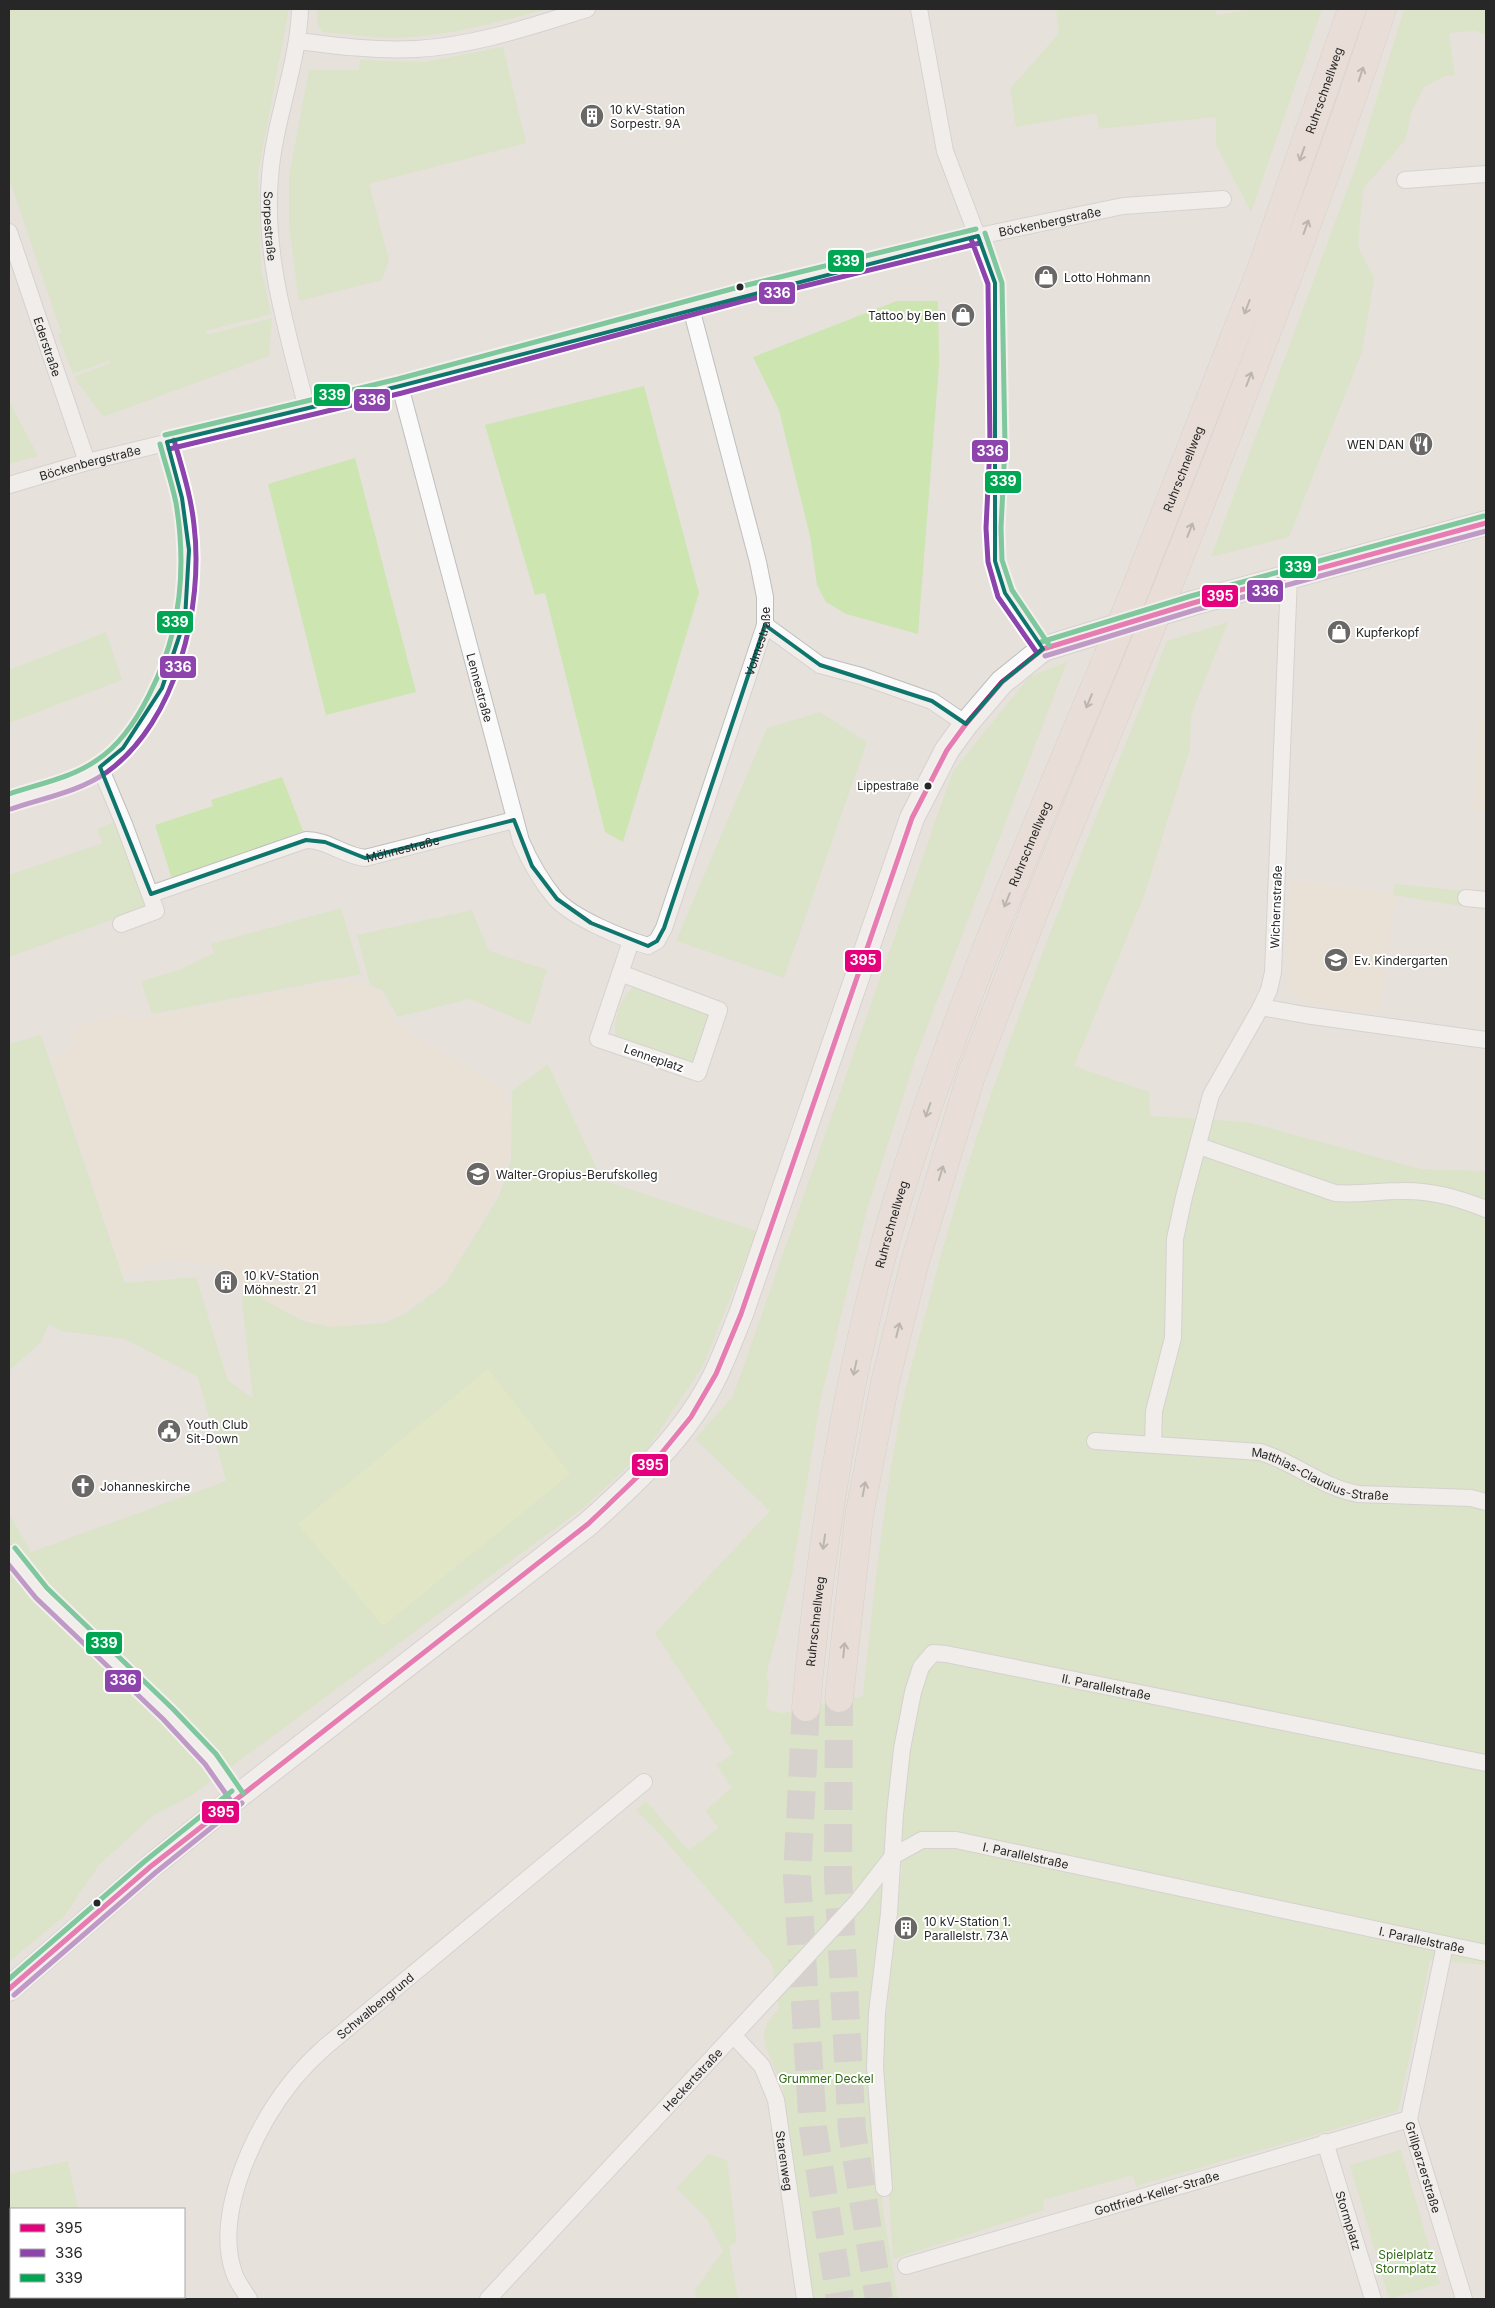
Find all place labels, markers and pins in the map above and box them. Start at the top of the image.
place label: 10 kV-Station Sorpestr. 9A [610,102,685,131]
building icon: 10 kV-Station Sorpestr. 9A [579,103,605,129]
shop icon: Lotto Hohmann [1033,264,1059,290]
place label: Lotto Hohmann [1064,270,1151,285]
unlabelled marker [735,282,745,292]
shop icon: Tattoo by Ben [950,302,976,328]
place label: Tattoo by Ben [868,308,946,323]
restaurant icon: WEN DAN [1408,431,1434,457]
place label: WEN DAN [1347,437,1404,452]
shop icon: Kupferkopf [1326,619,1352,645]
place label: Kupferkopf [1356,625,1420,640]
place label: Lippestraße [857,779,919,793]
marker: Lippestraße [923,781,933,791]
school or university icon: Ev. Kindergarten [1323,947,1349,973]
place label: Ev. Kindergarten [1354,953,1448,968]
school or university icon: Walter-Gropius-Berufskolleg [465,1161,491,1187]
place label: Walter-Gropius-Berufskolleg [496,1167,658,1182]
place label: 10 kV-Station Möhnestr. 21 [244,1268,319,1297]
building icon: 10 kV-Station Möhnestr. 21 [213,1269,239,1295]
place label: Youth Club Sit-Down [186,1417,248,1446]
public building icon: Youth Club Sit-Down [156,1418,182,1444]
church icon: Johanneskirche [70,1473,96,1499]
place label: Johanneskirche [100,1479,190,1494]
unlabelled marker [92,1898,102,1908]
place label: 10 kV-Station 1. Parallelstr. 73A [924,1914,1011,1943]
building icon: 10 kV-Station 1. Parallelstr. 73A [893,1915,919,1941]

